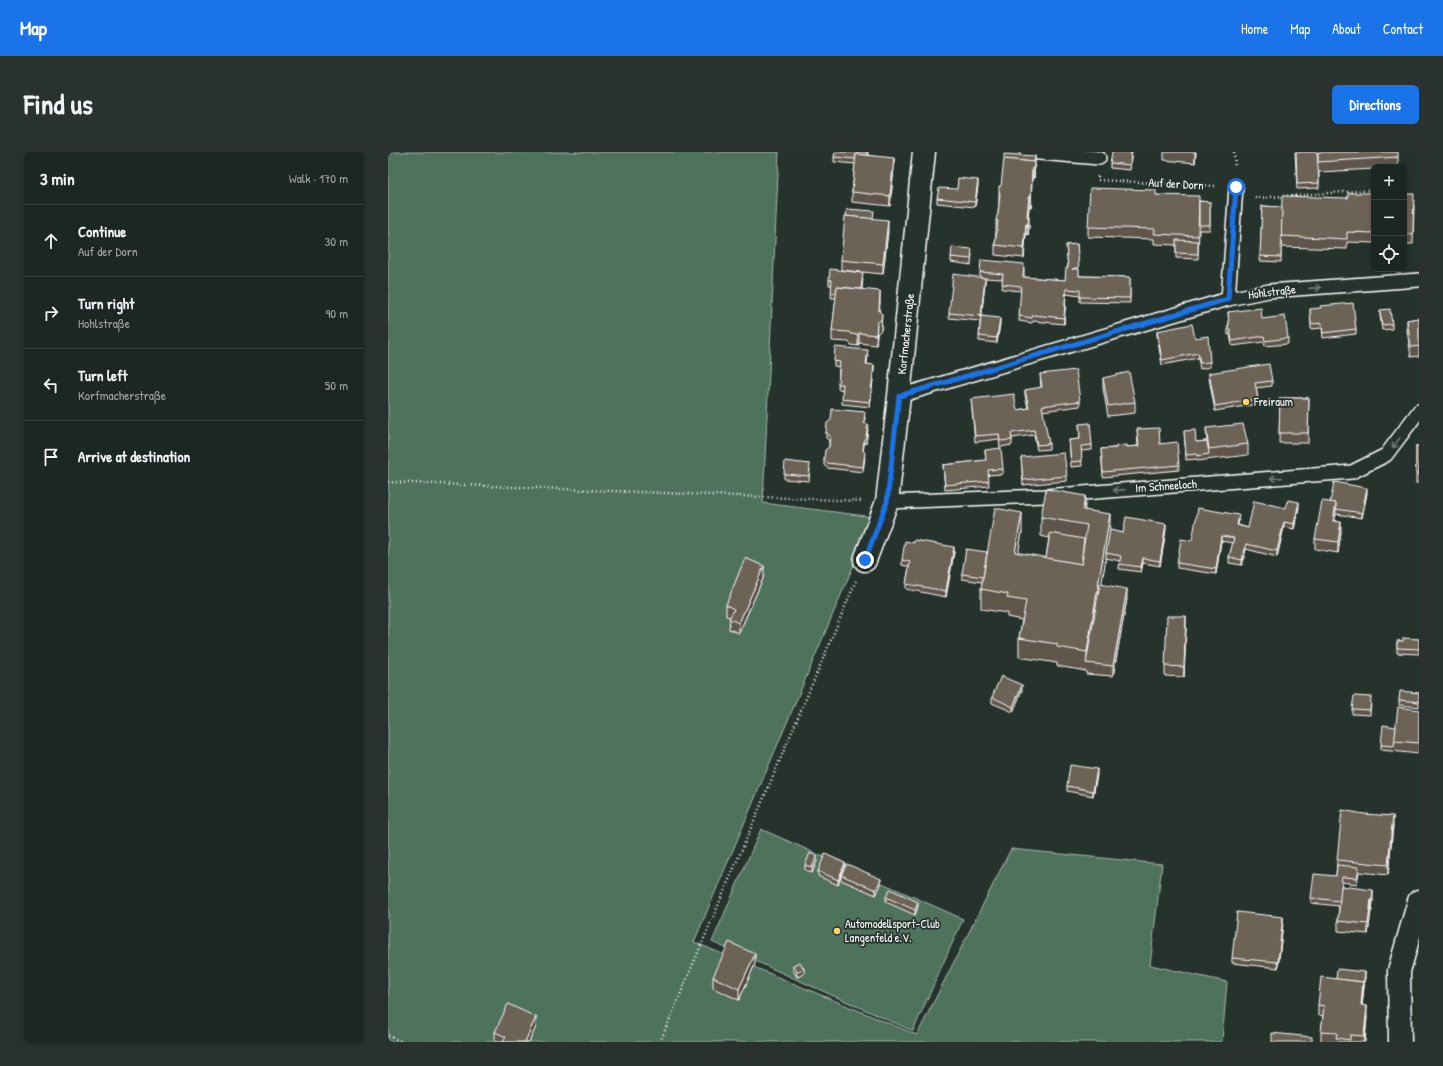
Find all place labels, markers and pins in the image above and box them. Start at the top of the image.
place label: Freiraum [1253,393,1293,410]
marker: Freiraum [1241,397,1251,407]
place label: Automodellsport-Club Langenfeld e.V. [845,915,940,946]
marker: Automodellsport-Club Langenfeld e.V. [832,926,842,936]

